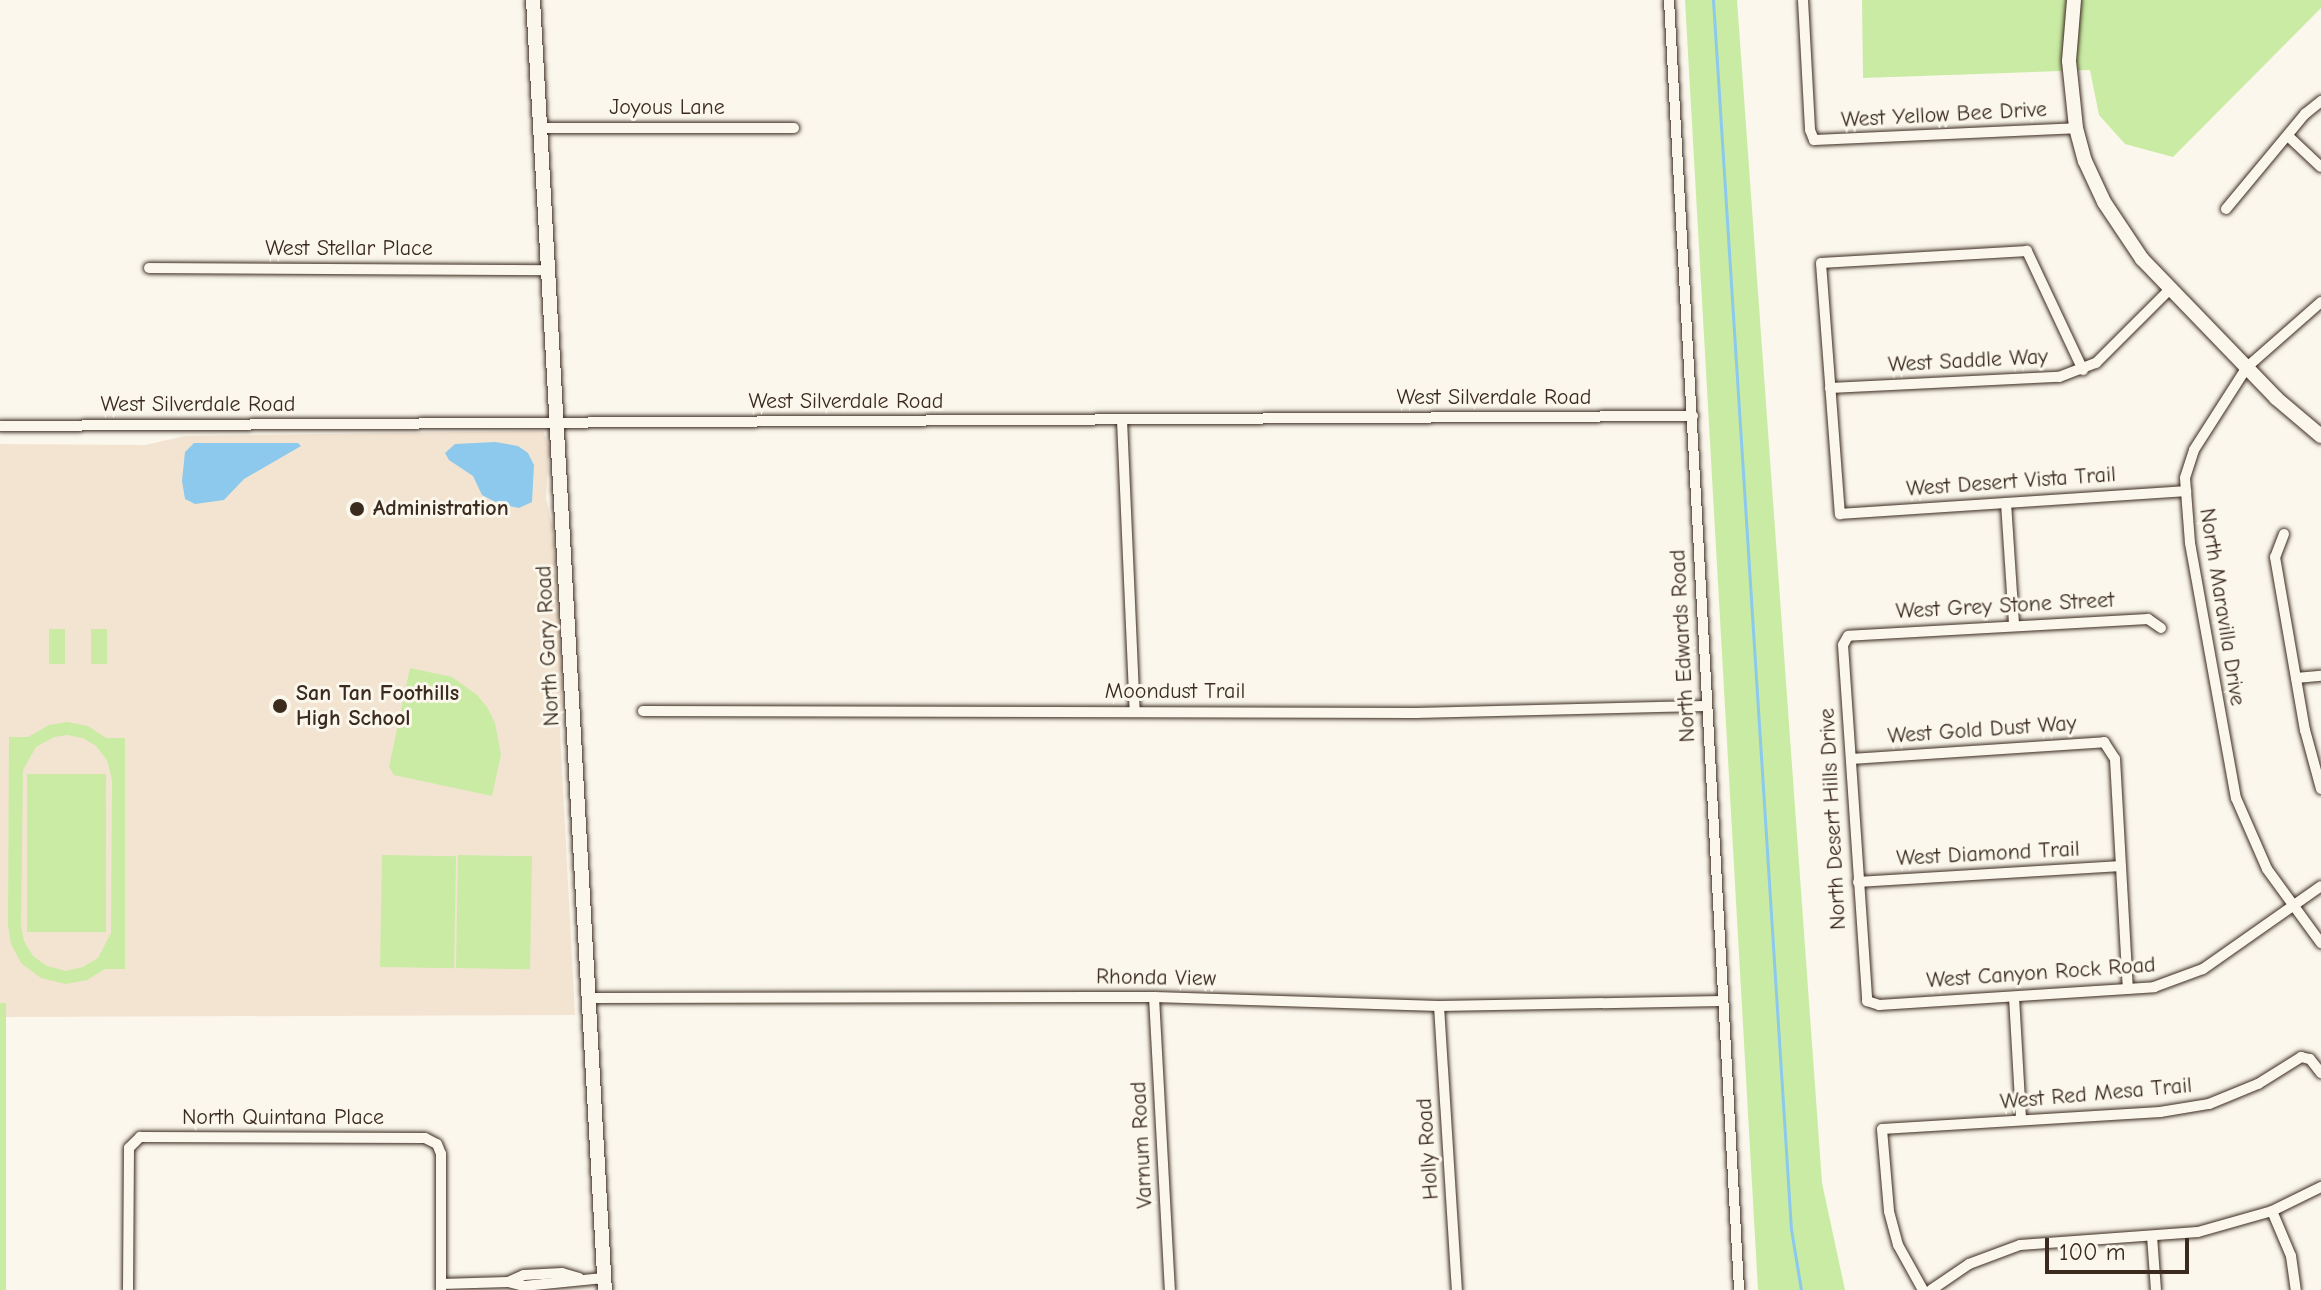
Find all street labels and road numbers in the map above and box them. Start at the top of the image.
street label: Joyous Lane [609,95,725,121]
street label: West Yellow Bee Drive [1840,96,2048,134]
street label: West Stellar Place [265,236,433,262]
street label: West Saddle Way [1887,344,2049,378]
street label: West Silverdale Road [1397,385,1591,411]
street label: West Silverdale Road [749,389,943,415]
street label: West Silverdale Road [101,392,295,418]
street label: West Desert Vista Trail [1905,462,2117,502]
street label: North Maravilla Drive [2193,506,2251,708]
street label: North Edwards Road [1665,549,1701,743]
street label: North Gary Road [531,565,565,727]
street label: West Grey Stone Street [1895,587,2115,625]
street label: Moondust Trail [1105,679,1245,705]
street label: North Desert Hills Drive [1814,707,1852,931]
street label: West Gold Dust Way [1887,710,2077,750]
street label: West Diamond Trail [1896,836,2080,872]
street label: West Canyon Rock Road [1926,952,2156,994]
street label: Rhonda View [1096,964,1216,992]
street label: West Red Mesa Trail [1999,1072,2193,1116]
street label: Varnum Road [1125,1081,1159,1209]
street label: Holly Road [1411,1097,1445,1201]
street label: North Quintana Place [182,1105,384,1131]

